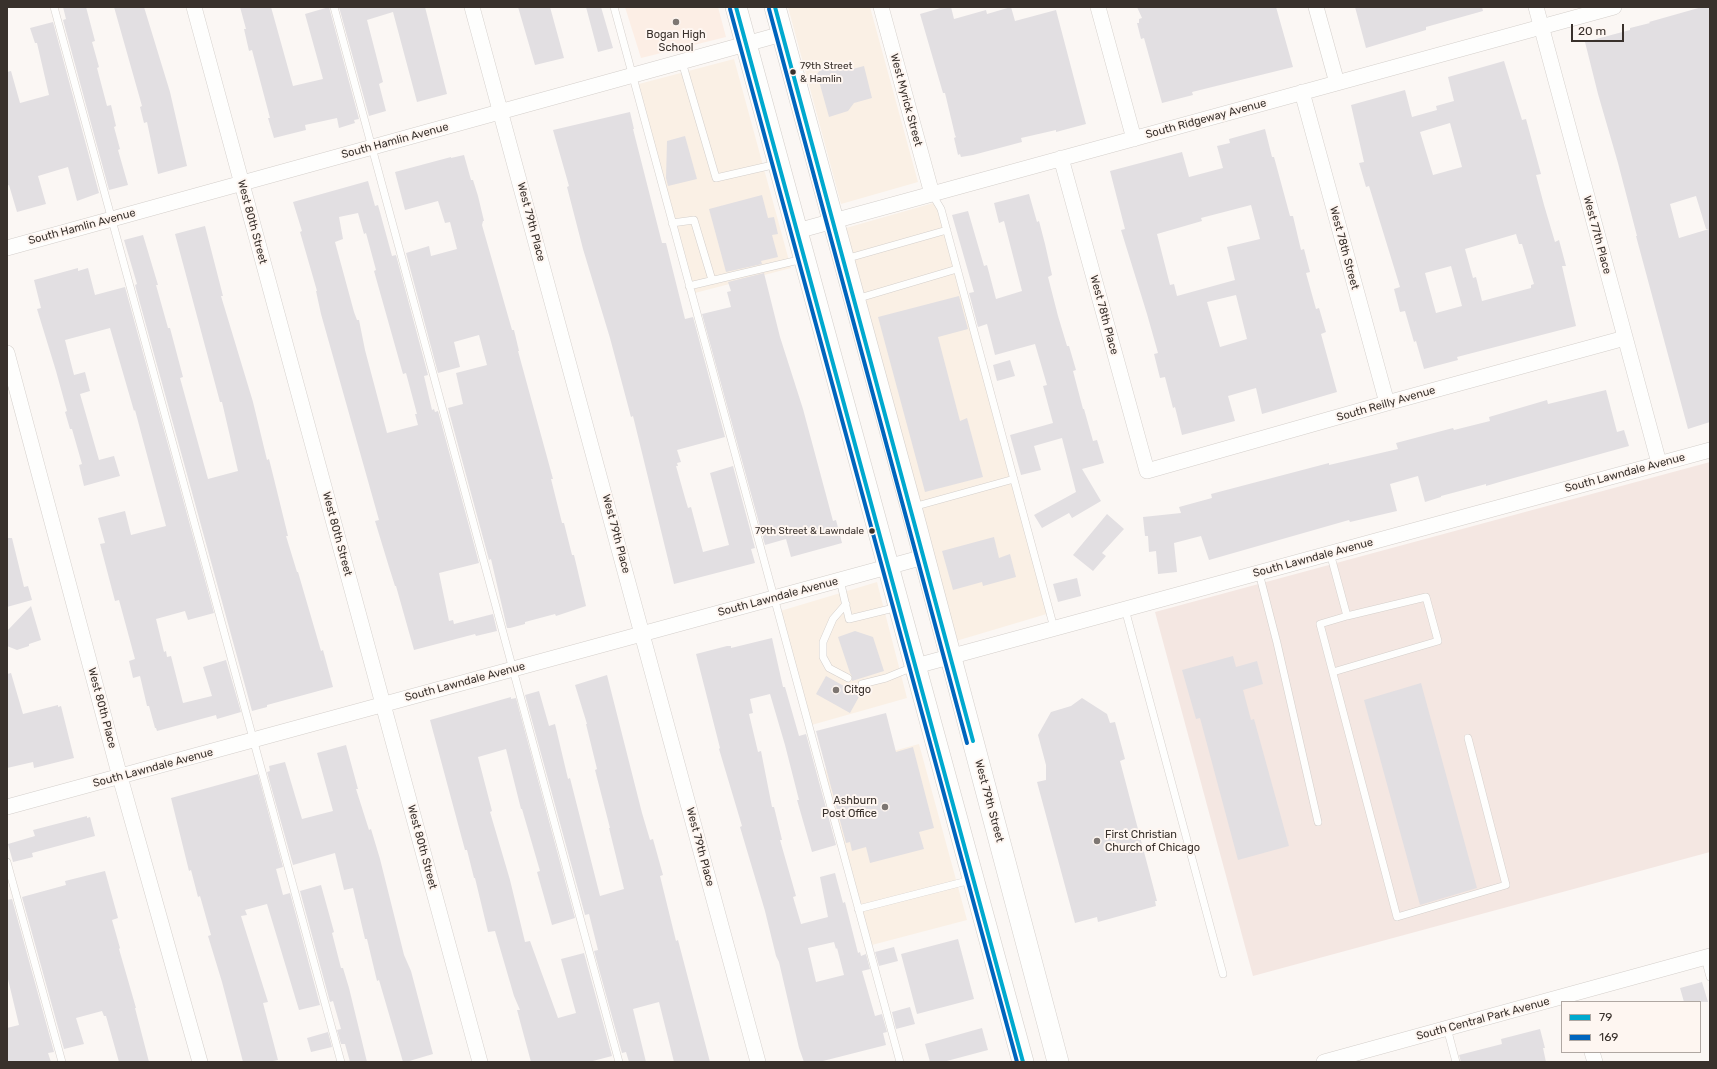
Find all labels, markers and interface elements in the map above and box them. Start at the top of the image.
scale bar [1573,16,1626,42]
marker: Bogan High School [671,17,681,27]
text: 20 m [1578,24,1606,38]
place label: Bogan High School [646,28,706,54]
street label: West Myrick Street [887,52,925,148]
place label: 79th Street & Hamlin [800,60,852,84]
marker: 79th Street & Hamlin [788,67,798,77]
street label: South Ridgeway Avenue [1144,97,1268,141]
street label: South Hamlin Avenue [340,120,450,162]
street label: West 80th Street [234,178,270,266]
street label: West 79th Place [514,181,548,263]
street label: West 77th Place [1580,194,1614,276]
street label: West 78th Street [1327,205,1361,291]
street label: South Hamlin Avenue [27,206,137,248]
street label: West 78th Place [1087,274,1121,356]
street label: South Reilly Avenue [1335,384,1437,424]
street label: South Lawndale Avenue [1563,451,1687,495]
street label: West 80th Street [319,490,355,578]
street label: West 79th Place [599,493,633,575]
place label: 79th Street & Lawndale [755,525,864,537]
marker: 79th Street & Lawndale [867,526,877,536]
street label: South Lawndale Avenue [1251,536,1375,580]
street label: South Lawndale Avenue [716,575,840,619]
street label: South Lawndale Avenue [403,660,527,704]
street label: West 80th Place [85,666,119,750]
place label: Citgo [844,683,871,697]
marker: Citgo [831,685,841,695]
street label: South Lawndale Avenue [91,746,215,790]
street label: West 79th Street [972,758,1006,844]
place label: Ashburn Post Office [822,794,877,820]
marker: Ashburn Post Office [880,802,890,812]
street label: West 80th Street [404,803,440,891]
street label: West 79th Place [683,806,717,888]
place label: First Christian Church of Chicago [1105,828,1200,854]
marker: First Christian Church of Chicago [1092,836,1102,846]
street label: South Central Park Avenue [1415,995,1551,1043]
legend [1561,1001,1701,1053]
text: 79 [1599,1010,1612,1024]
text: 169 [1599,1030,1619,1044]

